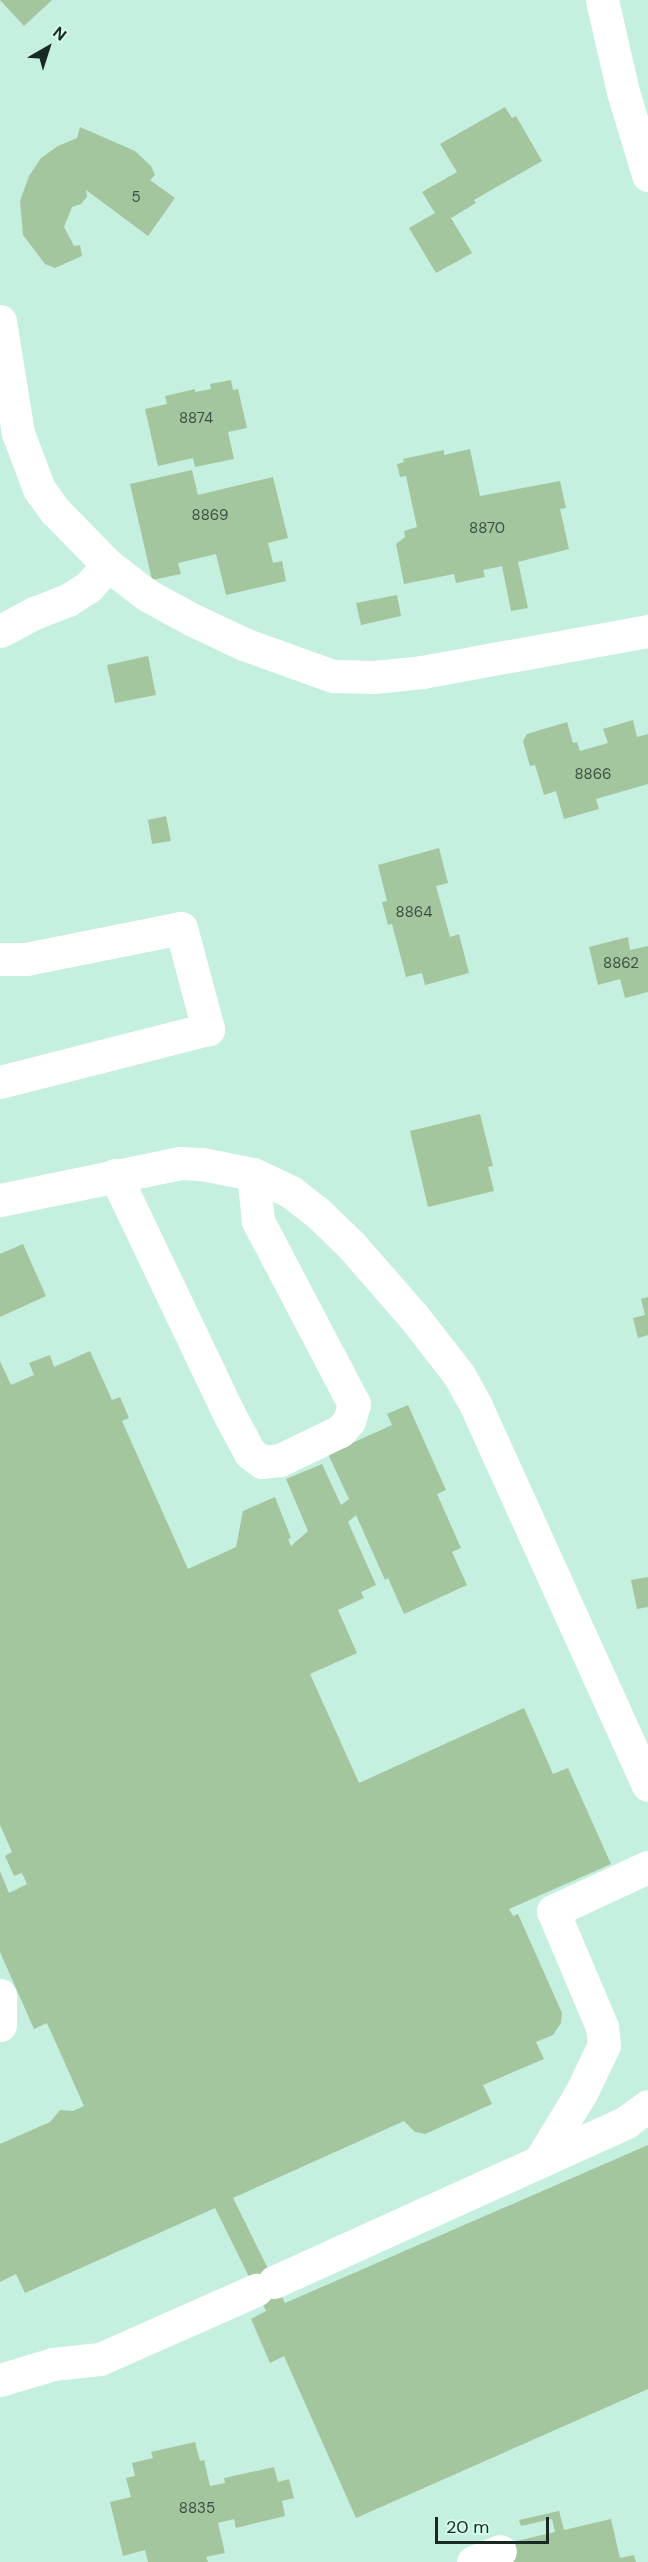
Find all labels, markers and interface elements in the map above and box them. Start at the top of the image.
north arrow [18,18,78,78]
text: N [48,22,71,45]
house number: 5 [131,189,141,207]
house number: 8874 [179,410,213,428]
house number: 8869 [192,507,228,525]
house number: 8870 [469,520,505,538]
house number: 8866 [574,766,612,784]
house number: 8864 [396,904,432,922]
house number: 8862 [603,955,639,973]
house number: 8835 [179,2500,215,2518]
scale bar [438,2505,552,2543]
text: 20 m [446,2515,489,2539]

